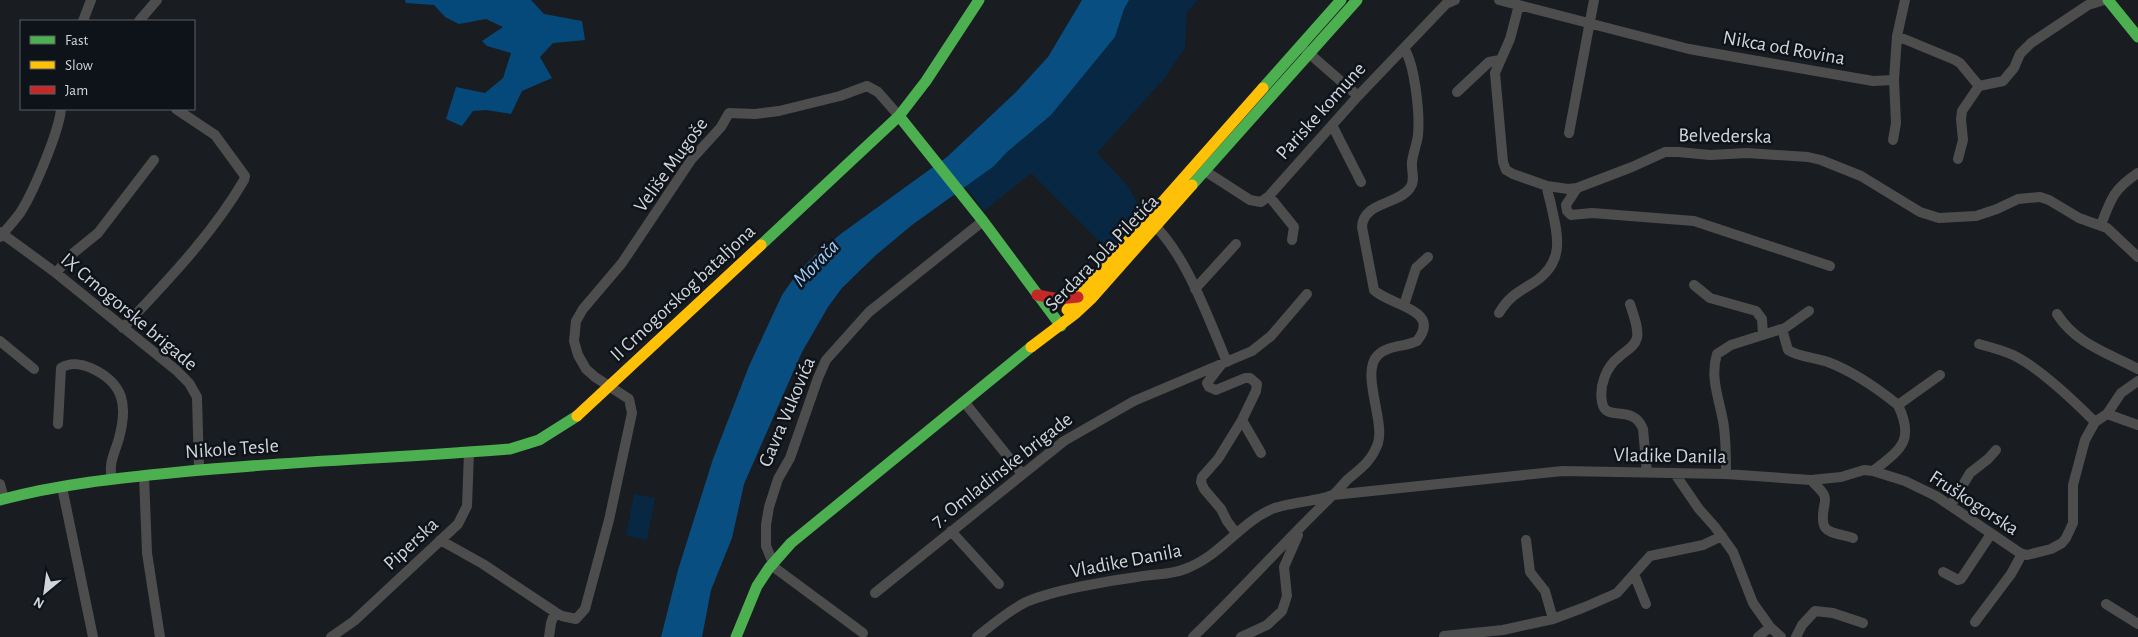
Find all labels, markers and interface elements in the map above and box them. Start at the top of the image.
legend [20,20,195,110]
street label: Nikca od Rovina [1721,27,1847,69]
text: Fast [65,33,89,48]
text: Slow [65,58,93,73]
street label: Pariske komune [1272,59,1370,163]
text: Jam [65,83,88,98]
street label: Veliše Mugoše [630,114,712,216]
street label: Belvederska [1678,125,1772,147]
street label: Serdara Jola Piletića [1042,191,1162,315]
street label: II Crnogorskog bataljona [607,221,759,365]
water label: Morača [789,235,843,291]
street label: IX Crnogorske brigade [57,249,201,375]
street label: Gavra Vukovića [755,354,819,470]
street label: 7. Omladinske brigade [928,409,1076,531]
street label: Nikole Tesle [184,436,280,462]
street label: Vladike Danila [1613,445,1727,467]
street label: Fruškogorska [1926,467,2022,539]
street label: Piperska [380,514,442,574]
street label: Vladike Danila [1069,540,1183,582]
north arrow [20,567,70,617]
text: N [32,594,47,611]

